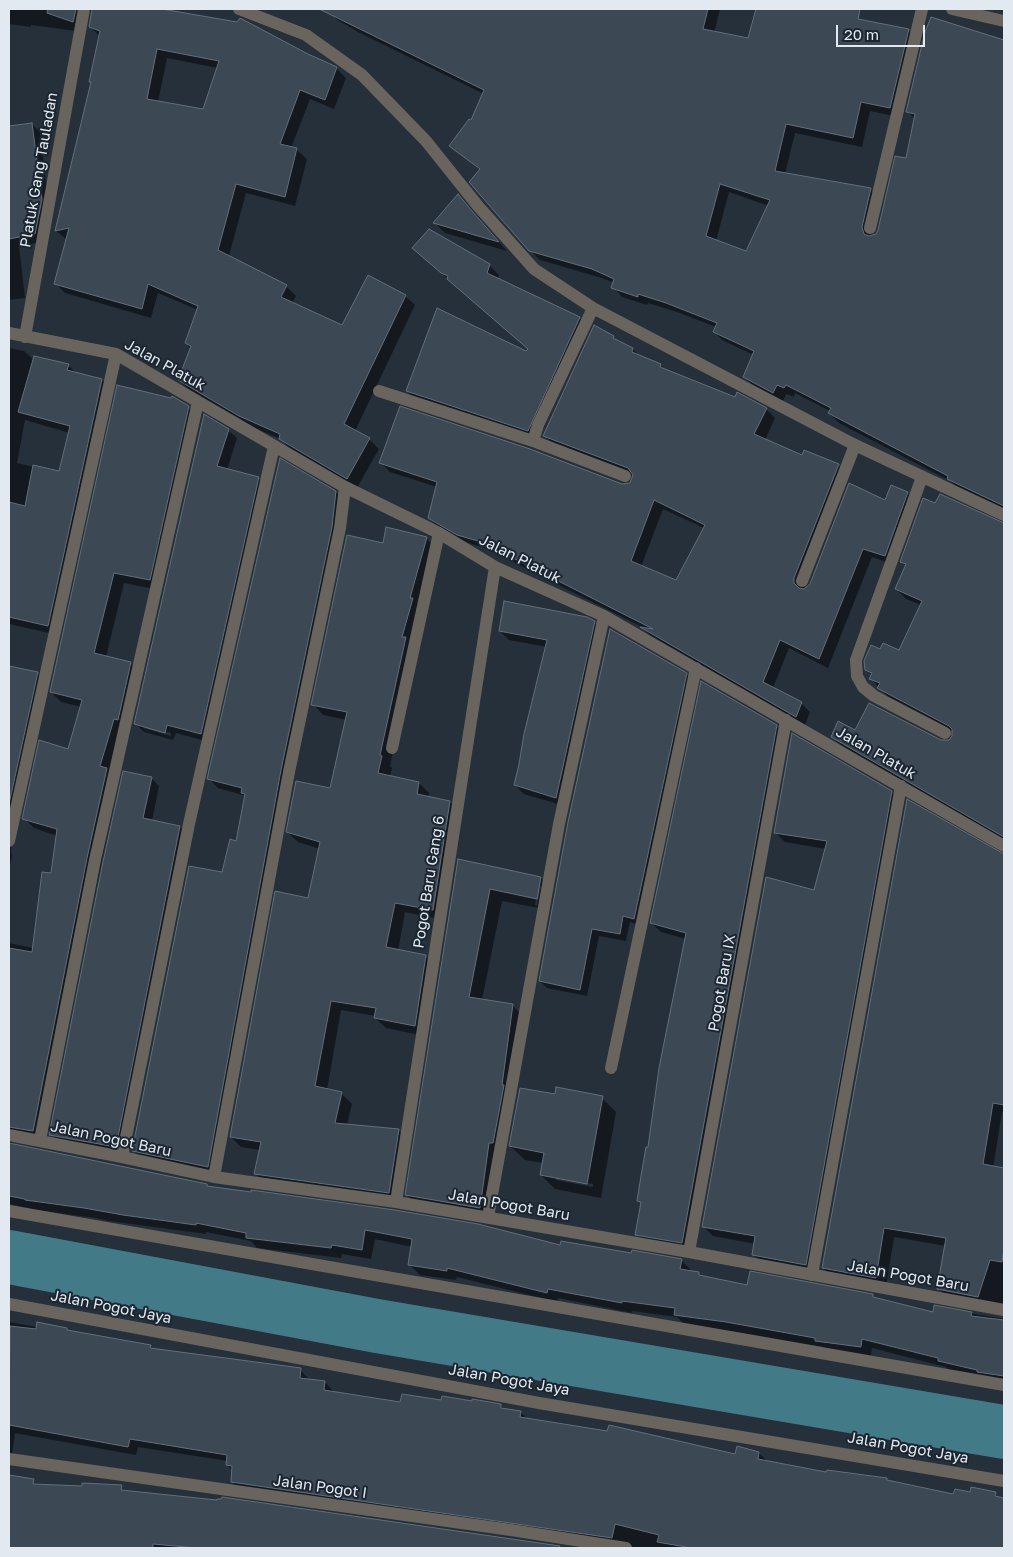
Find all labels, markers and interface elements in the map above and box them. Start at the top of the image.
scale bar [838,15,927,47]
text: 20 m [844,25,879,43]
street label: Platuk Gang Tauladan [16,91,62,249]
street label: Jalan Platuk [121,335,209,395]
street label: Jalan Platuk [476,531,564,587]
street label: Jalan Platuk [833,723,919,783]
street label: Pogot Baru Gang 6 [410,814,448,950]
street label: Pogot Baru IX [705,933,739,1033]
street label: Jalan Pogot Baru [49,1117,173,1161]
street label: Jalan Pogot Baru [447,1185,571,1225]
street label: Jalan Pogot Baru [846,1256,970,1296]
street label: Jalan Pogot Jaya [49,1286,173,1328]
street label: Jalan Pogot Jaya [447,1360,571,1400]
street label: Jalan Pogot Jaya [846,1428,970,1468]
street label: Jalan Pogot I [272,1472,368,1502]

